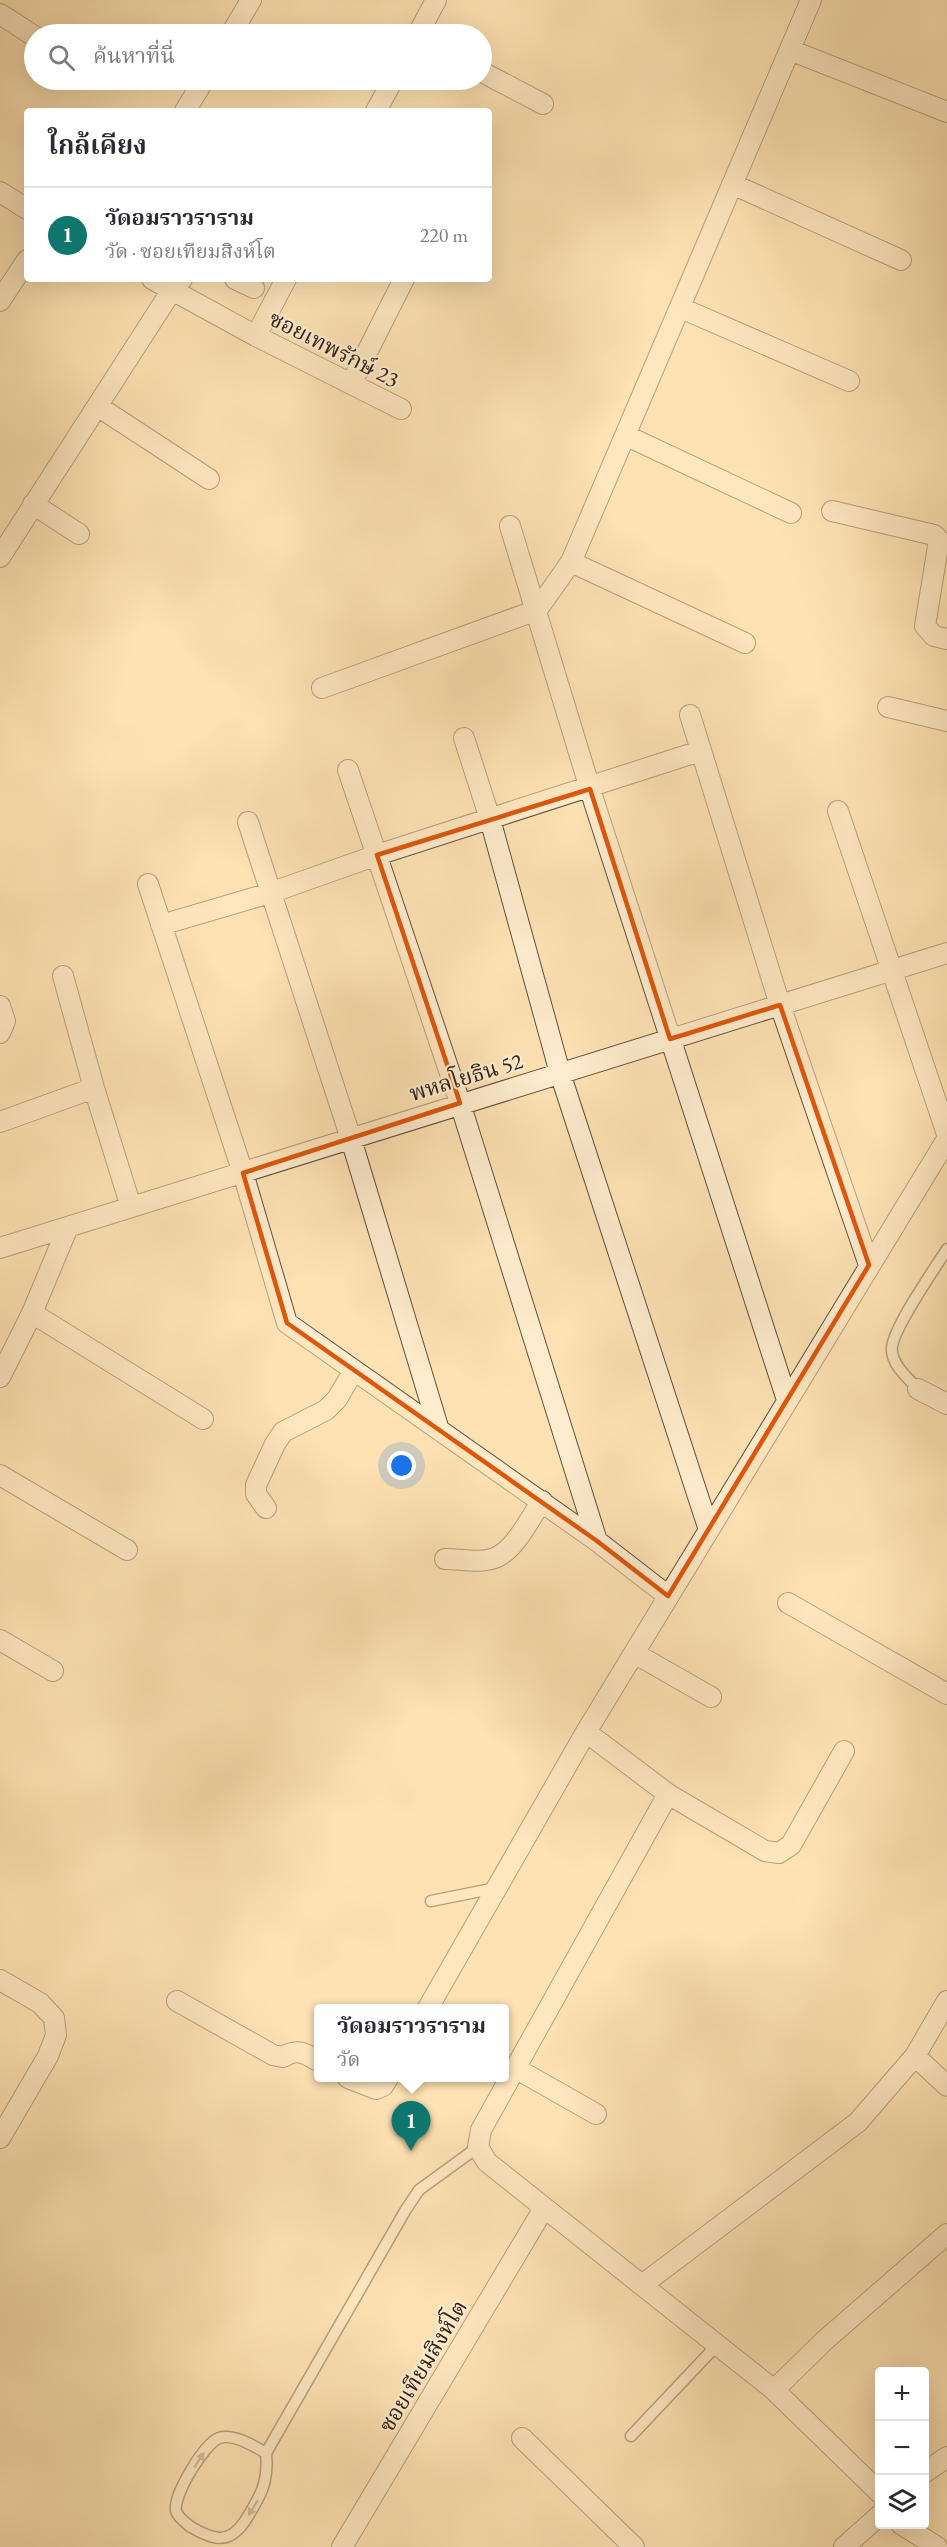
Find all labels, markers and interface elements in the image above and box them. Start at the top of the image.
search box [24,24,492,90]
icon: search [45,41,78,74]
text: ค้นหาที่นี่ [93,41,175,70]
text: ใกล้เคียง [48,128,147,162]
text: วัดอมราวราราม [105,203,254,232]
text: 1 [62,222,73,248]
text: 220 m [420,222,468,248]
text: วัด · ซอยเทียมสิงห์โต [105,238,276,264]
street label: ซอยเทพรักษ์ 23 [264,304,404,394]
street label: พหลโยธิน 52 [406,1046,527,1108]
your location [387,1451,416,1480]
popup [314,2004,509,2082]
text: วัดอมราวราราม [337,2011,486,2040]
text: วัด [337,2046,360,2072]
pin: 1 [392,2102,430,2151]
street label: ซอยเทียมสิงห์โต [372,2295,474,2437]
map controls [875,2367,929,2529]
button: + [875,2367,929,2421]
button: − [875,2421,929,2475]
one-way arrow [193,2452,204,2468]
button: layers [875,2475,929,2529]
one-way arrow [247,2500,258,2516]

